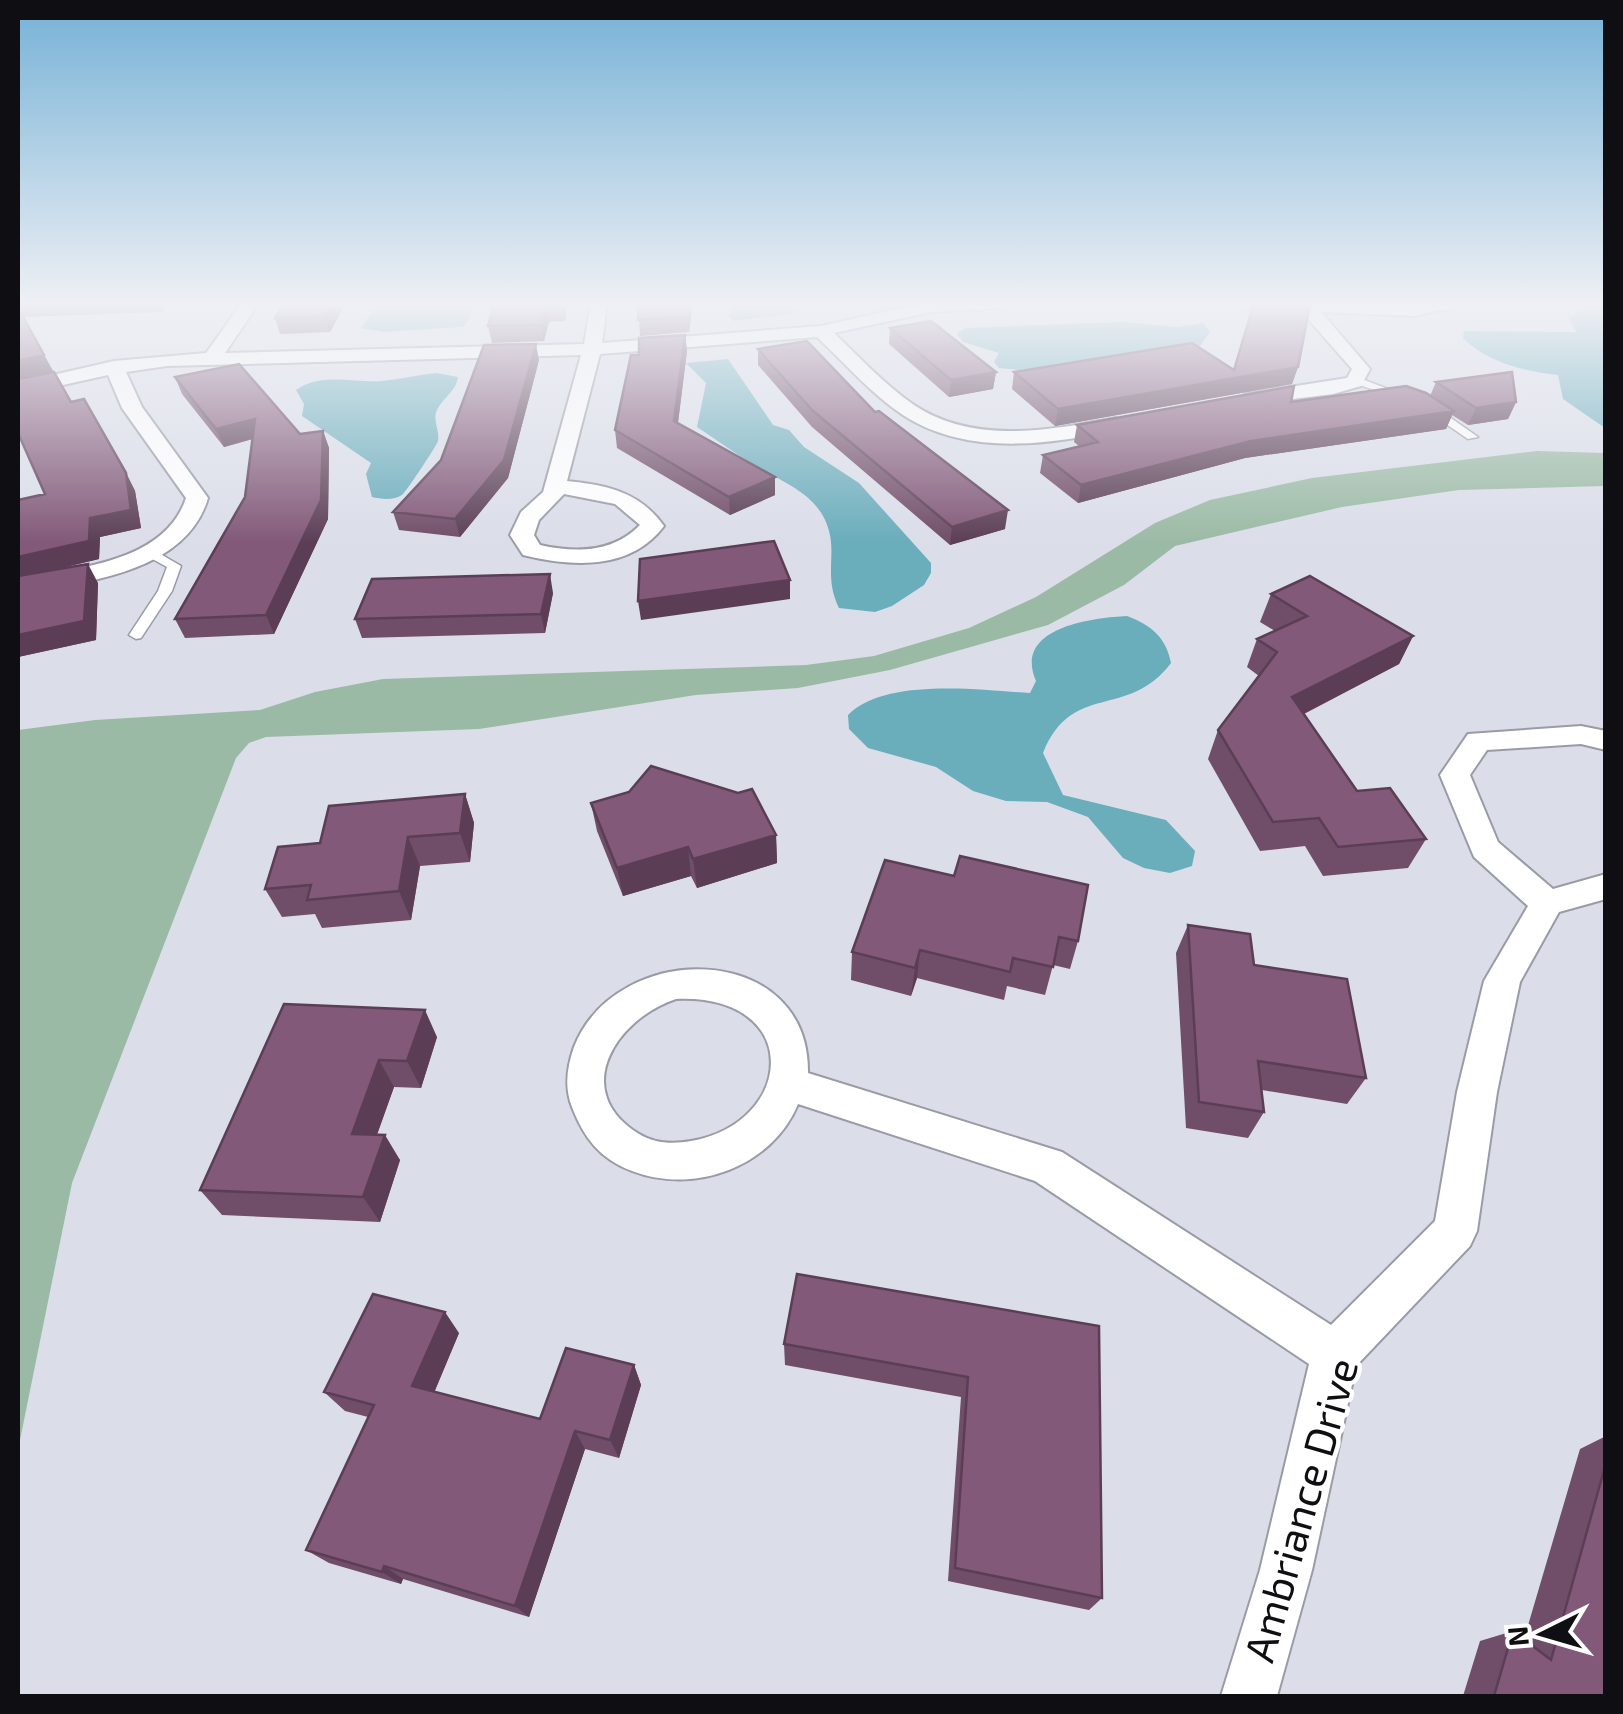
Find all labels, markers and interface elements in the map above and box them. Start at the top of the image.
street label: Ambriance Drive [1232,1352,1366,1667]
north arrow [1493,1584,1593,1684]
text: N [1499,1625,1535,1648]

